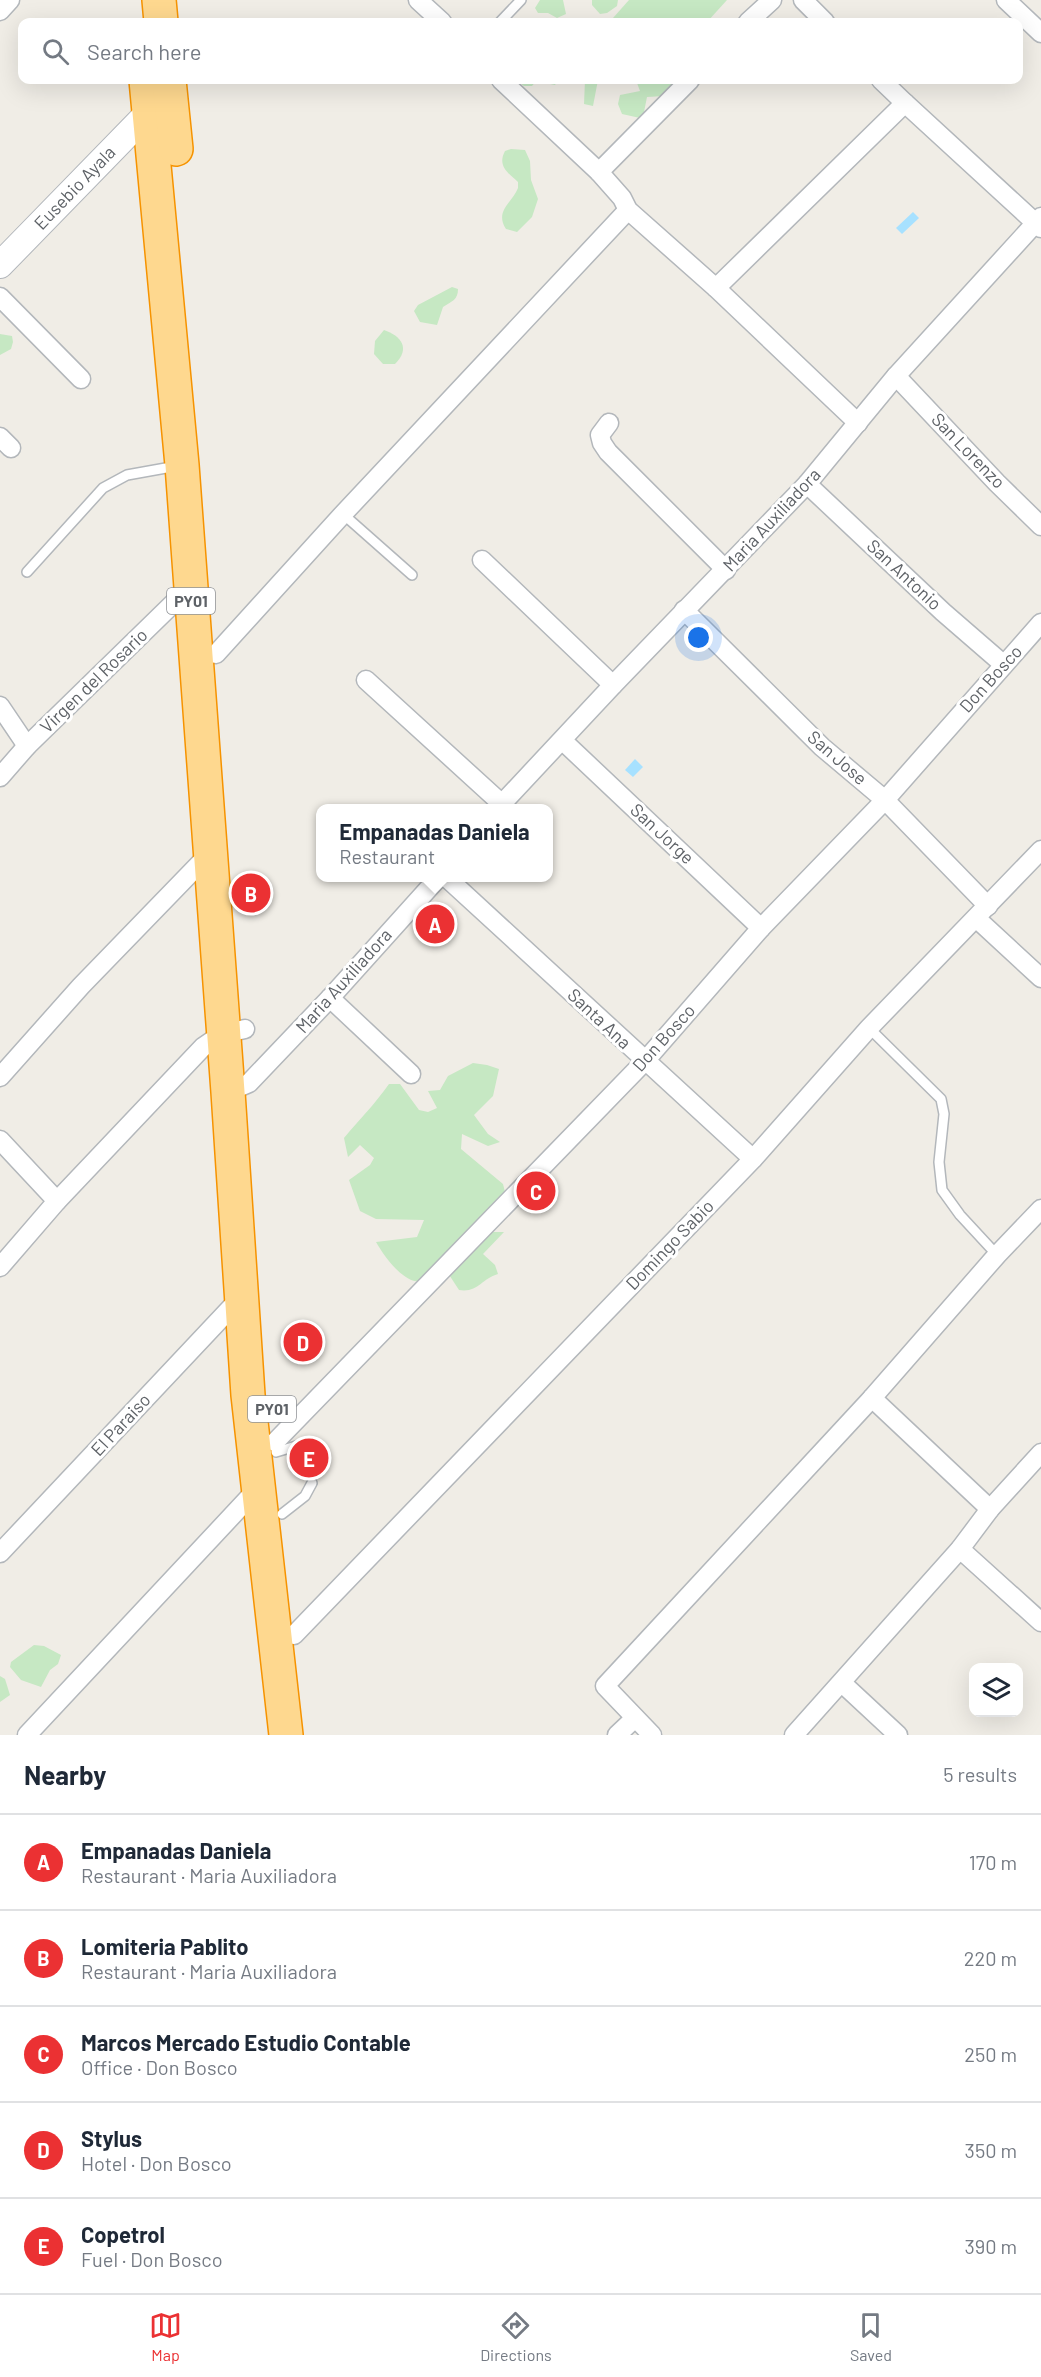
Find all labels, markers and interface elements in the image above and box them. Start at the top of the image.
search box [18,18,1023,84]
icon: search [39,35,72,68]
text: Search here [87,38,201,64]
street label: Eusebio Ayala [29,141,120,234]
street label: San Lorenzo [927,408,1010,493]
street label: Maria Auxiliadora [718,463,825,575]
street label: San Antonio [863,534,946,614]
road number: PY01 [167,588,215,614]
street label: Virgen del Rosario [35,623,152,737]
your location [684,623,713,652]
street label: Don Bosco [954,640,1026,717]
street label: San Jose [803,726,872,789]
street label: San Jorge [626,798,699,868]
popup [316,804,553,882]
text: Empanadas Daniela [339,818,530,844]
text: Restaurant [339,844,435,868]
pin: B [232,870,270,916]
pin: A [416,902,454,946]
street label: Maria Auxiliadora [291,924,396,1037]
street label: Santa Ana [563,983,636,1053]
street label: Don Bosco [627,999,699,1076]
pin: C [516,1168,556,1214]
street label: Domingo Sabio [621,1195,718,1294]
pin: D [284,1320,322,1364]
street label: El Paraiso [86,1389,155,1460]
road number: PY01 [248,1396,296,1422]
pin: E [290,1436,328,1480]
map controls [969,1663,1023,1717]
button: layers [969,1663,1023,1717]
text: Nearby [24,1759,106,1790]
text: 5 results [943,1762,1017,1786]
text: Empanadas Daniela [81,1837,271,1863]
text: A [37,1850,50,1874]
text: 170 m [969,1850,1017,1874]
text: Restaurant · Maria Auxiliadora [81,1863,337,1887]
text: Lomiteria Pablito [81,1933,249,1959]
text: B [37,1946,50,1970]
text: 220 m [964,1946,1017,1970]
text: Restaurant · Maria Auxiliadora [81,1959,337,1983]
text: Marcos Mercado Estudio Contable [81,2029,411,2055]
text: C [37,2042,50,2066]
text: 250 m [964,2042,1017,2066]
text: Office · Don Bosco [81,2055,238,2079]
text: Stylus [81,2125,142,2151]
text: D [37,2138,50,2162]
text: 350 m [965,2138,1017,2162]
text: Hotel · Don Bosco [81,2151,232,2175]
text: Copetrol [81,2221,165,2247]
text: E [38,2234,49,2258]
text: 390 m [964,2234,1017,2258]
text: Fuel · Don Bosco [81,2247,223,2271]
tab: Map [149,2309,182,2364]
tab: Directions [480,2309,552,2364]
tab: Saved [850,2309,892,2364]

